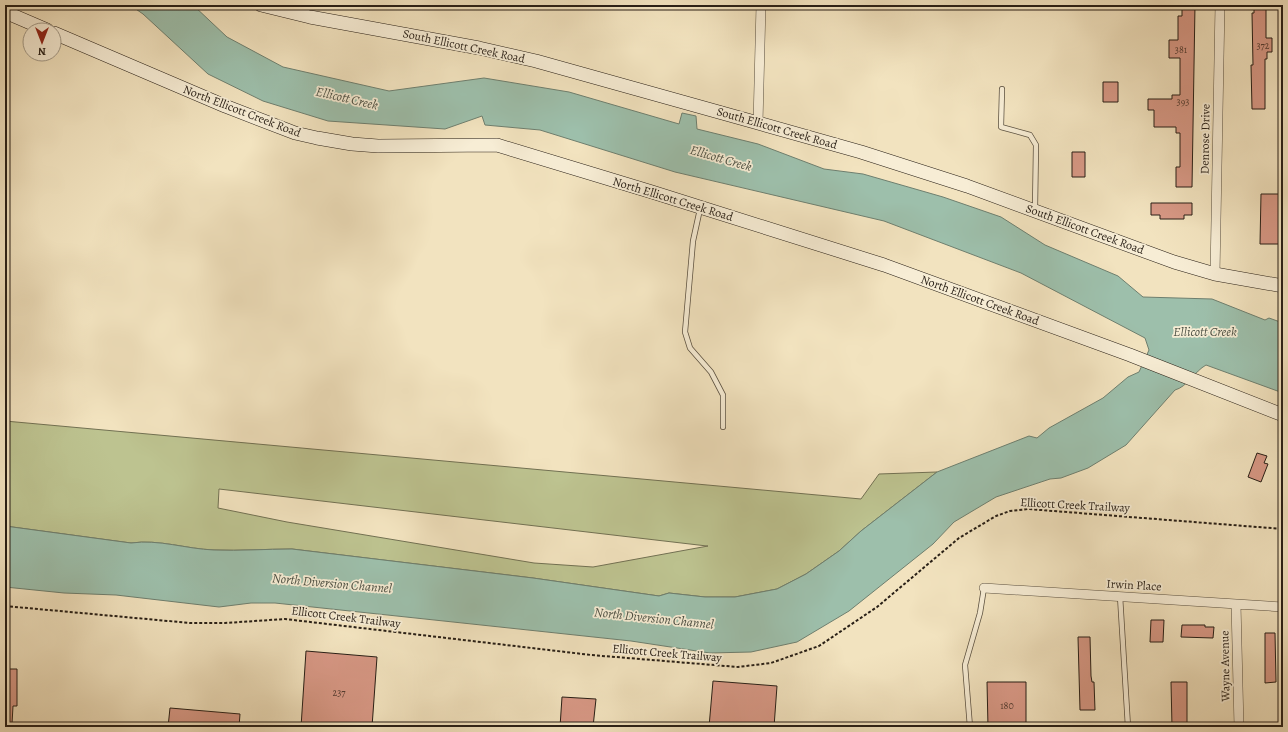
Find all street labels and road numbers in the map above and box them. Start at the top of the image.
street label: South Ellicott Creek Road [401,25,527,67]
street label: North Ellicott Creek Road [181,81,304,141]
street label: South Ellicott Creek Road [715,103,840,153]
street label: Denrose Drive [1196,104,1214,174]
street label: North Ellicott Creek Road [611,173,736,225]
street label: South Ellicott Creek Road [1024,200,1147,258]
street label: North Ellicott Creek Road [919,271,1042,329]
street label: Ellicott Creek Trailway [1020,494,1131,516]
street label: Irwin Place [1106,576,1162,594]
street label: Ellicott Creek Trailway [290,602,402,632]
street label: Wayne Avenue [1216,630,1234,703]
street label: Ellicott Creek Trailway [612,640,723,666]

